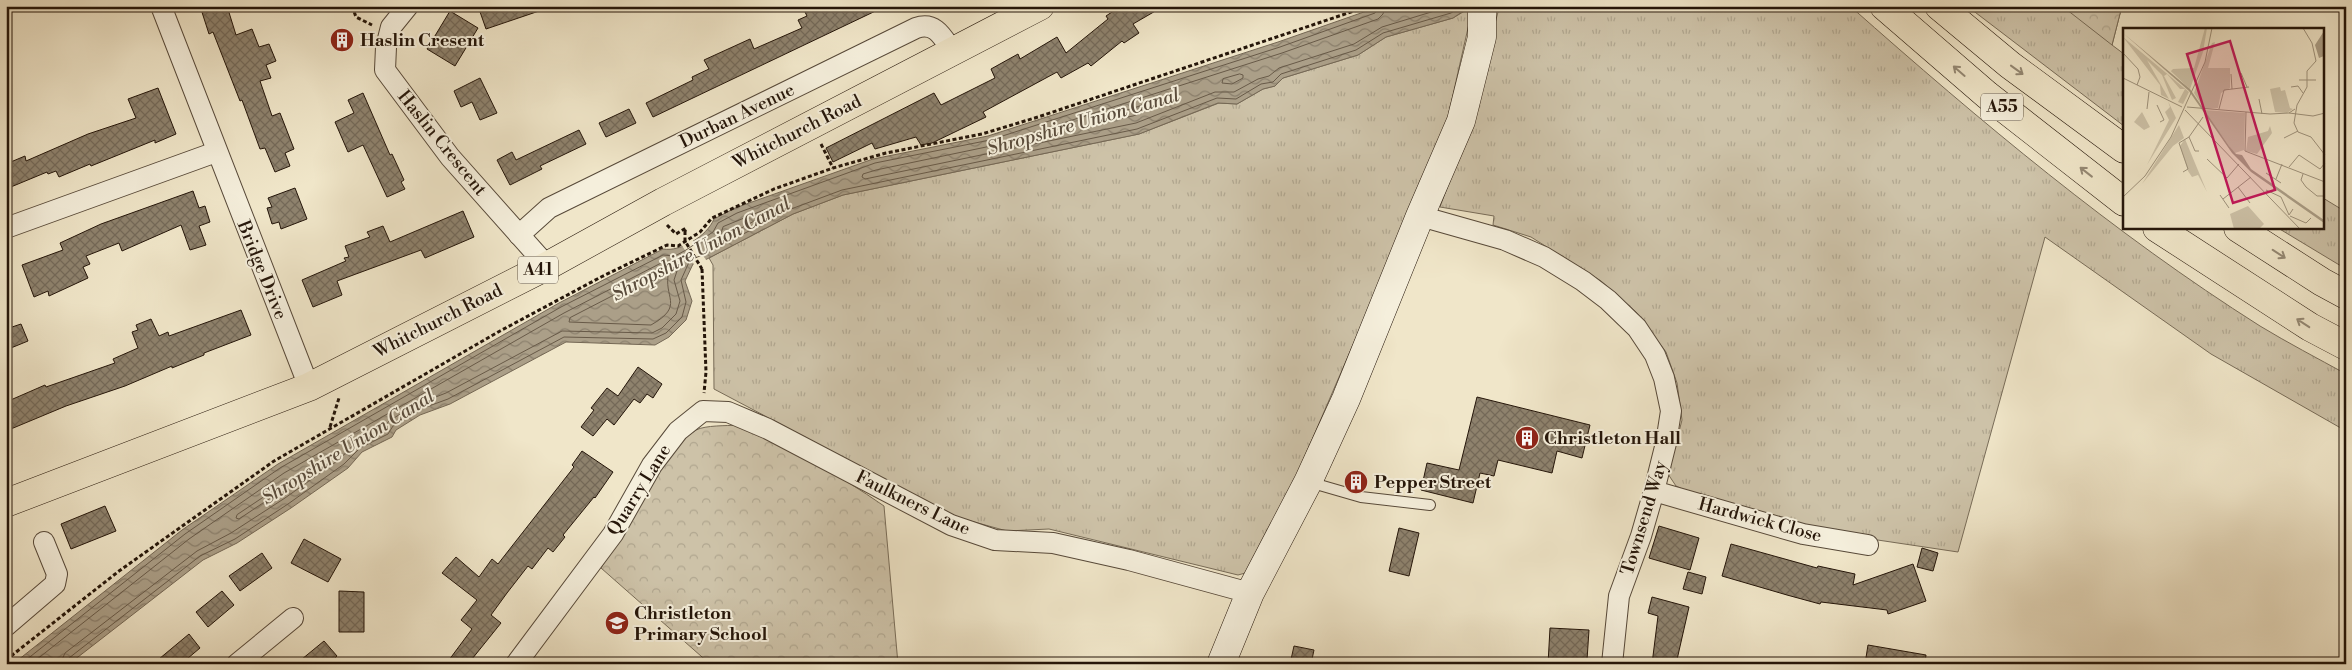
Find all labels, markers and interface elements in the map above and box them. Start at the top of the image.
building icon: Haslin Cresent [329,27,355,53]
inset map [2123,28,2324,229]
place label: Haslin Cresent [360,29,485,52]
one-way arrow [2010,65,2024,75]
one-way arrow [1953,66,1966,77]
street label: Durban Avenue [676,78,798,154]
water label: Shropshire Union Canal [984,83,1182,161]
street label: Haslin Crescent [392,85,492,201]
street label: Whitchurch Road [728,89,866,175]
road number: A55 [1981,94,2023,120]
one-way arrow [2079,167,2093,177]
water label: Shropshire Union Canal [607,192,795,306]
street label: Bridge Drive [231,216,292,323]
one-way arrow [2272,249,2286,259]
road number: A41 [518,256,558,284]
street label: Whitchurch Road [369,278,507,364]
one-way arrow [2296,317,2310,328]
water label: Shropshire Union Canal [257,384,439,510]
building icon: Christleton Hall [1514,425,1540,451]
place label: Christleton Hall [1544,427,1681,450]
street label: Quarry Lane [602,440,676,540]
street label: Townsend Way [1616,458,1672,578]
street label: Faulkners Lane [852,465,974,541]
building icon: Pepper Street [1343,469,1369,495]
place label: Pepper Street [1374,471,1492,494]
street label: Hardwick Close [1696,492,1824,548]
place label: Christleton Primary School [634,602,768,646]
school or university icon: Christleton Primary School [604,610,630,636]

